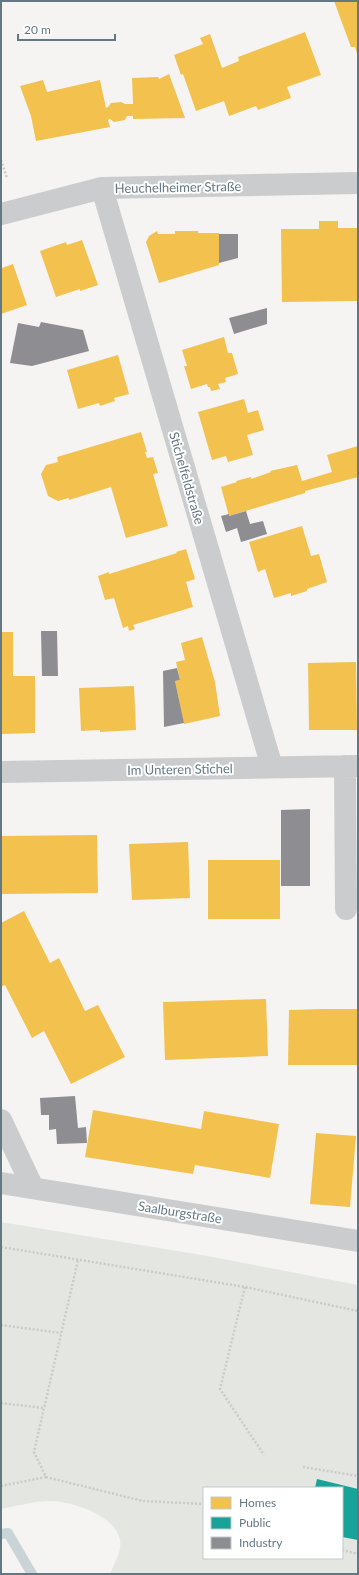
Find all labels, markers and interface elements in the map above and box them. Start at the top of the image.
scale bar [18,16,115,42]
text: 20 m [24,22,51,37]
street label: Heuchelheimer Straße [115,178,242,196]
street label: Stichelfeldstraße [166,430,208,526]
street label: Im Unteren Stichel [127,760,233,778]
street label: Saalburgstraße [137,1197,223,1227]
legend [203,1487,343,1559]
text: Homes [239,1495,276,1510]
text: Public [239,1515,271,1530]
text: Industry [239,1535,283,1550]

